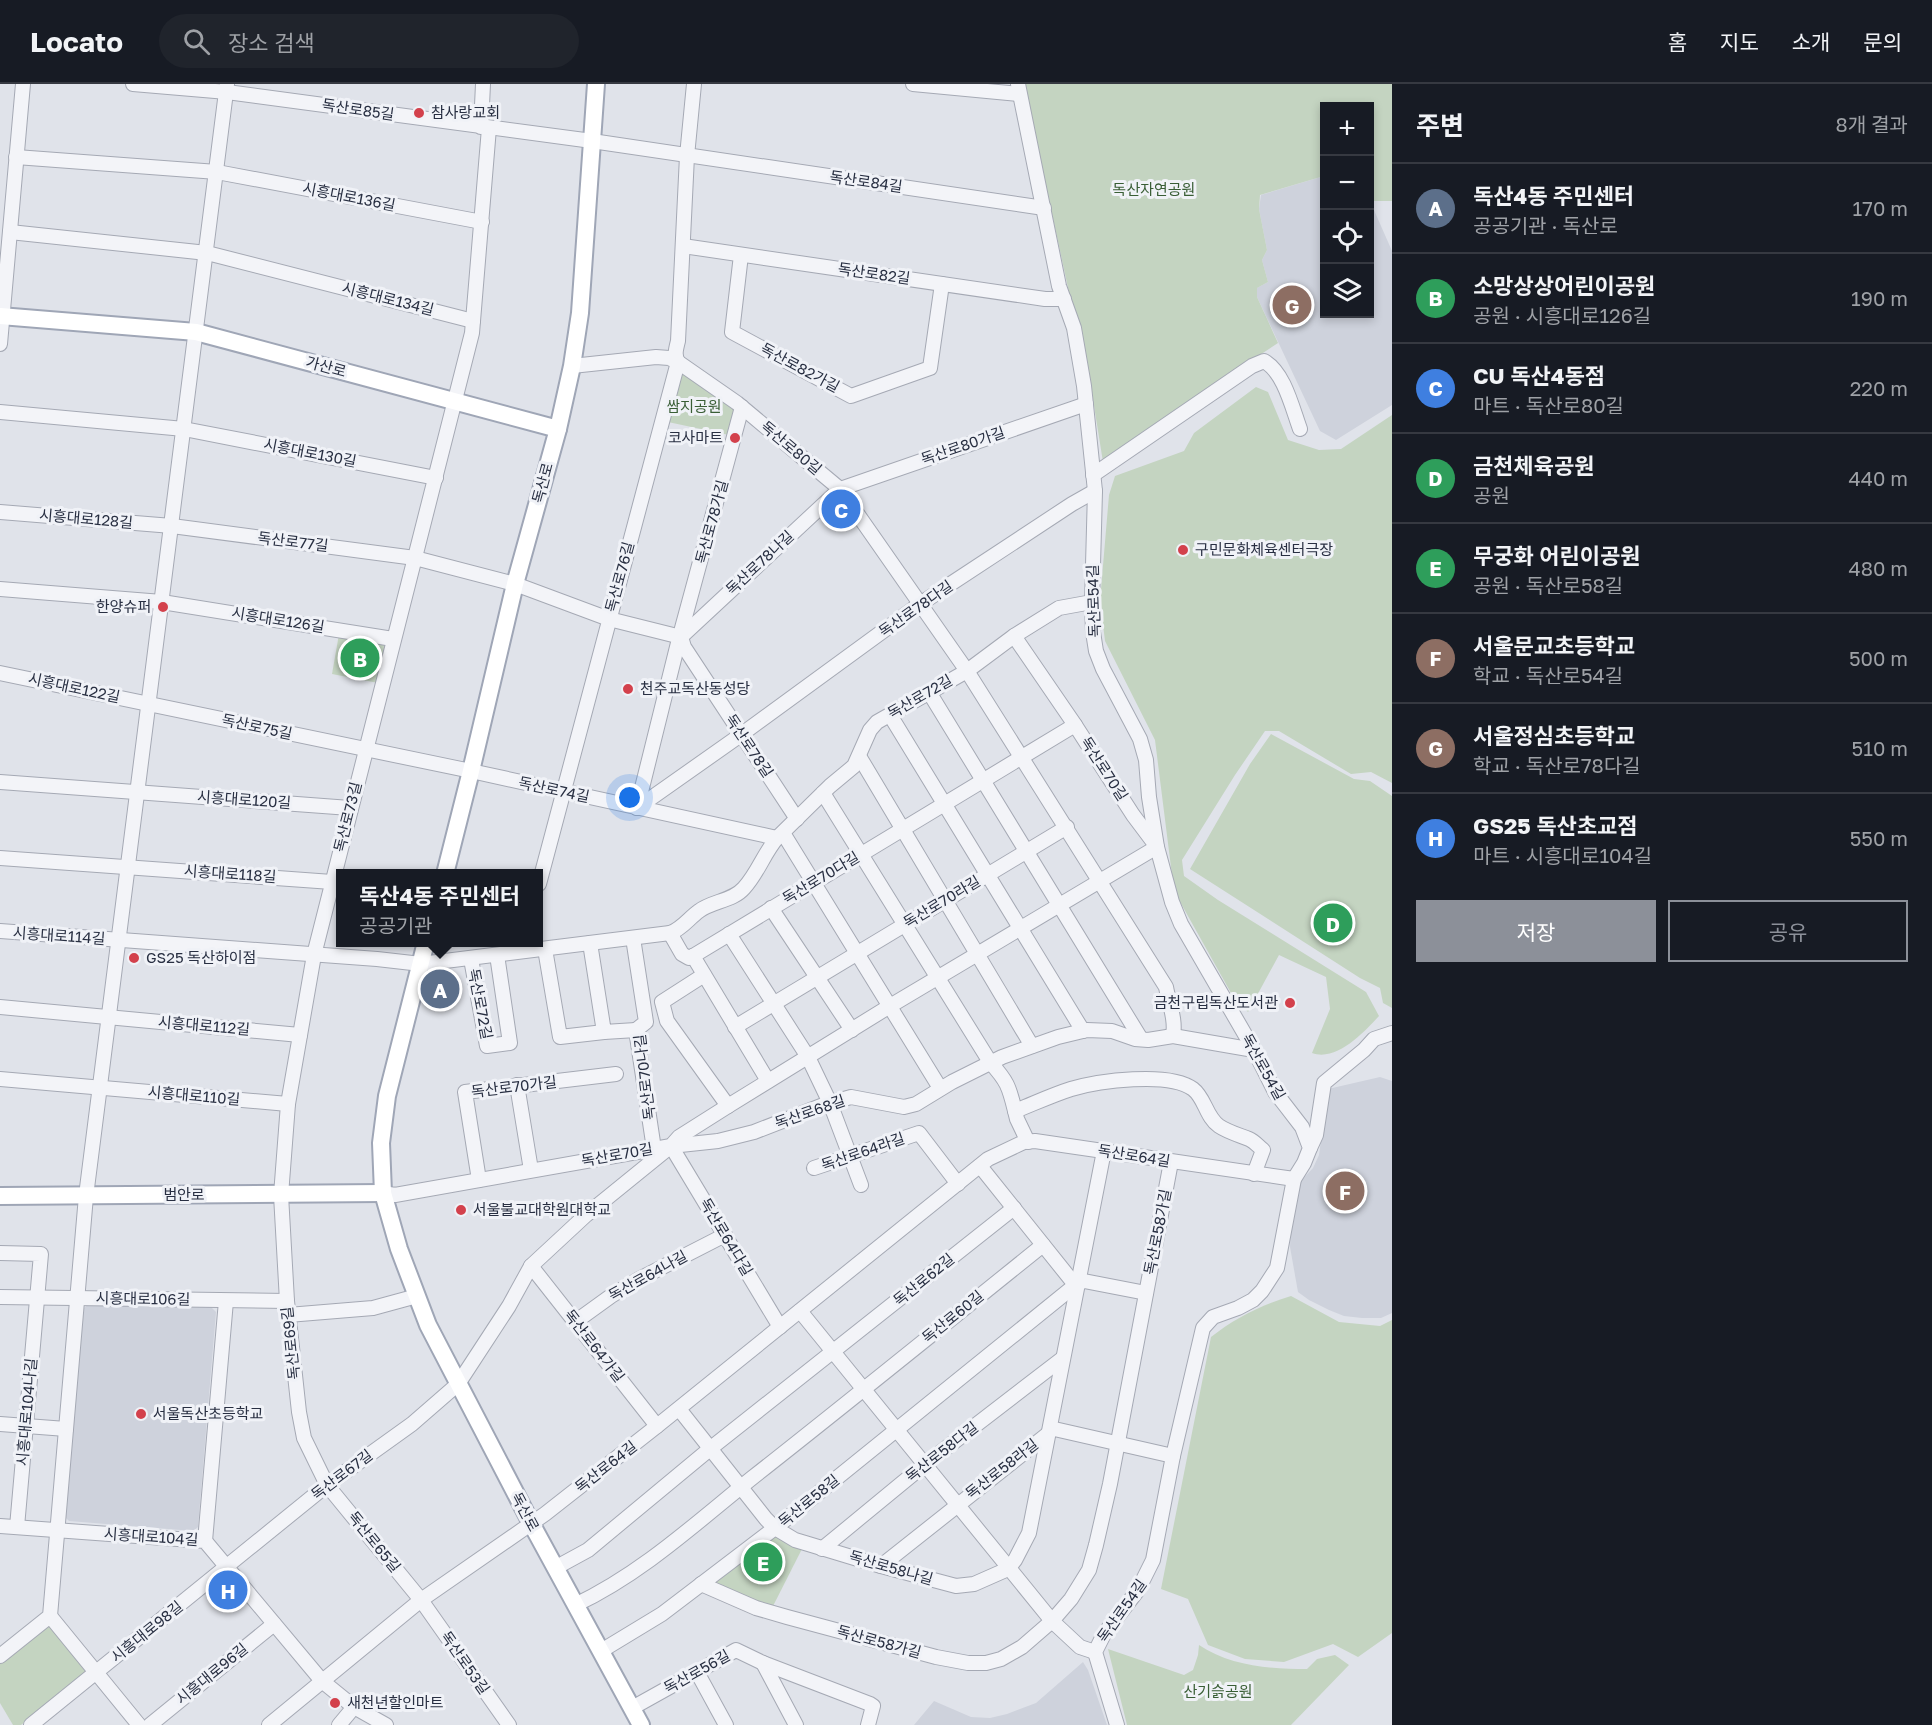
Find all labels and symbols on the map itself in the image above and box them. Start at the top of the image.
street label: 독산로85길 [321,95,396,123]
place label: 참사랑교회 [431,103,500,121]
marker: 참사랑교회 [412,106,426,120]
street label: 독산로84길 [828,167,904,195]
street label: 시흥대로136길 [301,178,397,214]
park label: 독산자연공원 [1113,180,1195,198]
street label: 독산로82길 [837,259,912,287]
street label: 시흥대로134길 [340,278,436,318]
pin: G [1272,282,1312,328]
street label: 독산로82가길 [758,339,843,395]
street label: 가산로 [304,352,349,380]
park label: 쌈지공원 [666,397,722,415]
street label: 독산로80길 [758,417,826,478]
street label: 독산로80가길 [918,422,1007,468]
place label: 코사마트 [668,428,723,446]
marker: 코사마트 [728,431,742,445]
street label: 시흥대로130길 [262,434,358,470]
street label: 독산로 [528,460,556,505]
street label: 독산로78가길 [691,478,731,566]
pin: C [822,486,860,532]
street label: 시흥대로128길 [38,505,134,531]
street label: 독산로78나길 [722,526,797,598]
street label: 독산로77길 [257,528,330,554]
street label: 독산로76길 [601,540,637,614]
place label: 구민문화체육센터극장 [1195,540,1333,558]
marker: 구민문화체육센터극장 [1176,543,1190,557]
street label: 독산로54길 [1083,564,1103,638]
street label: 독산로78다길 [875,576,956,640]
place label: 한양슈퍼 [96,597,151,615]
marker: 한양슈퍼 [156,600,170,614]
street label: 시흥대로126길 [230,603,326,635]
pin: B [340,636,380,680]
street label: 시흥대로122길 [27,668,122,706]
street label: 독산로72길 [884,670,955,722]
place label: 천주교독산동성당 [640,679,751,697]
marker: 천주교독산동성당 [621,682,635,696]
street label: 독산로75길 [220,710,294,742]
street label: 독산로78길 [722,710,778,780]
street label: 독산로70길 [1078,733,1132,804]
street label: 독산로74길 [517,773,591,805]
street label: 독산로73길 [330,780,364,854]
your location [615,783,644,812]
street label: 시흥대로120길 [196,787,292,811]
street label: 독산로70다길 [779,847,862,907]
street label: 시흥대로118길 [183,861,277,885]
street label: 독산로70라길 [900,871,983,931]
pin: D [1314,900,1352,946]
street label: 시흥대로114길 [12,923,106,947]
place label: GS25 독산하이점 [146,948,256,966]
marker: GS25 독산하이점 [127,951,141,965]
pin: A [420,966,460,1012]
street label: 독산로72길 [465,967,497,1041]
place label: 금천구립독산도서관 [1154,993,1278,1011]
marker: 금천구립독산도서관 [1283,996,1297,1010]
street label: 시흥대로112길 [157,1012,251,1038]
street label: 독산로54길 [1238,1030,1289,1103]
street label: 독산로70나길 [630,1033,658,1121]
street label: 독산로70가길 [470,1072,558,1100]
street label: 시흥대로110길 [147,1082,241,1108]
street label: 독산로68길 [772,1091,847,1132]
street label: 독산로64라길 [819,1128,907,1174]
street label: 독산로70길 [580,1139,654,1169]
street label: 독산로64길 [1096,1140,1172,1170]
pin: F [1326,1168,1364,1214]
street label: 범안로 [163,1185,205,1203]
street label: 독산로58가길 [1140,1187,1174,1276]
street label: 독산로64다길 [697,1194,757,1279]
place label: 서울불교대학원대학교 [473,1200,611,1218]
marker: 서울불교대학원대학교 [454,1203,468,1217]
street label: 독산로64나길 [605,1246,690,1304]
street label: 독산로62길 [889,1249,957,1309]
street label: 독산로60길 [918,1286,987,1346]
street label: 시흥대로106길 [96,1288,190,1308]
street label: 독산로64가길 [561,1305,629,1385]
street label: 독산로69길 [277,1306,303,1381]
street label: 시흥대로104나길 [12,1357,40,1467]
place label: 서울독산초등학교 [153,1404,263,1422]
marker: 서울독산초등학교 [134,1407,148,1421]
street label: 독산로58다길 [902,1417,981,1485]
street label: 독산로58라길 [962,1434,1041,1502]
street label: 독산로64길 [571,1437,640,1496]
street label: 독산로67길 [307,1445,376,1503]
street label: 독산로58길 [774,1470,842,1530]
street label: 독산로 [508,1489,544,1534]
street label: 독산로65길 [345,1507,405,1575]
street label: 시흥대로104길 [103,1524,199,1548]
pin: E [744,1540,783,1584]
street label: 독산로58나길 [847,1546,936,1588]
pin: H [208,1568,248,1612]
street label: 독산로54길 [1093,1575,1150,1646]
street label: 시흥대로98길 [107,1597,186,1666]
street label: 독산로58가길 [835,1621,924,1661]
street label: 독산로53길 [438,1627,494,1697]
street label: 시흥대로96길 [172,1639,251,1708]
street label: 독산로56길 [660,1646,733,1697]
park label: 산기슭공원 [1183,1682,1253,1700]
place label: 새천년할인마트 [347,1693,444,1711]
marker: 새천년할인마트 [328,1696,342,1710]

